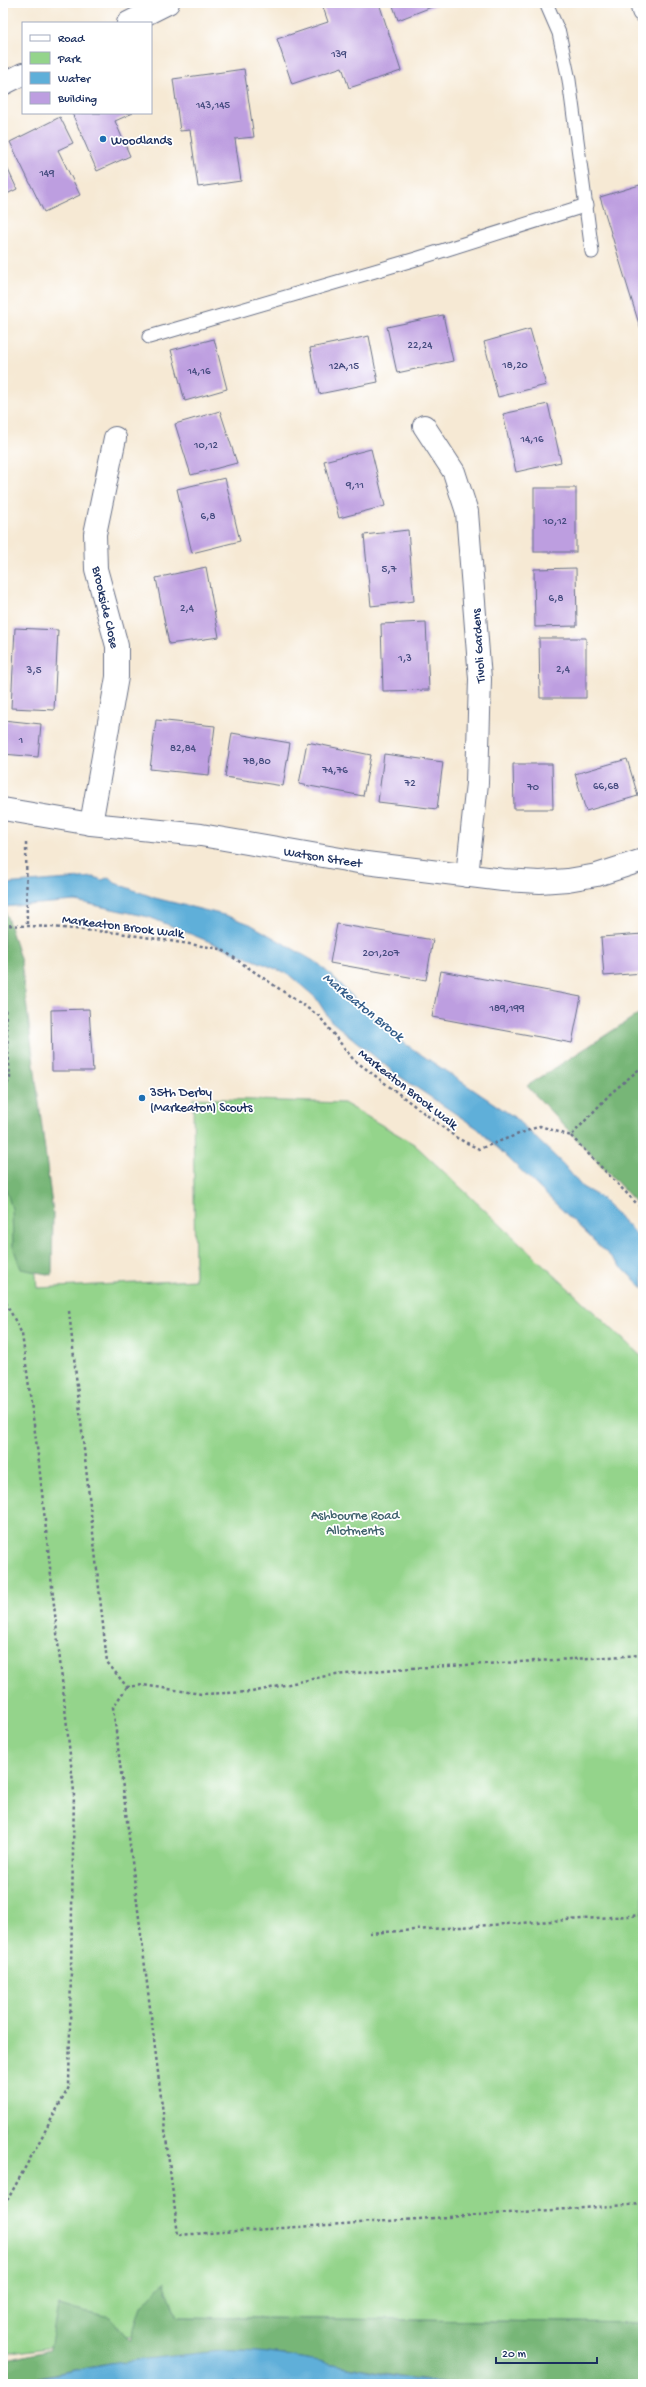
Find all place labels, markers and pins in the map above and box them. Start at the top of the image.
marker: Woodlands [98,134,108,144]
place label: Woodlands [111,134,173,149]
place label: 35th Derby (Markeaton) Scouts [149,1086,254,1116]
marker: 35th Derby (Markeaton) Scouts [137,1093,147,1103]

